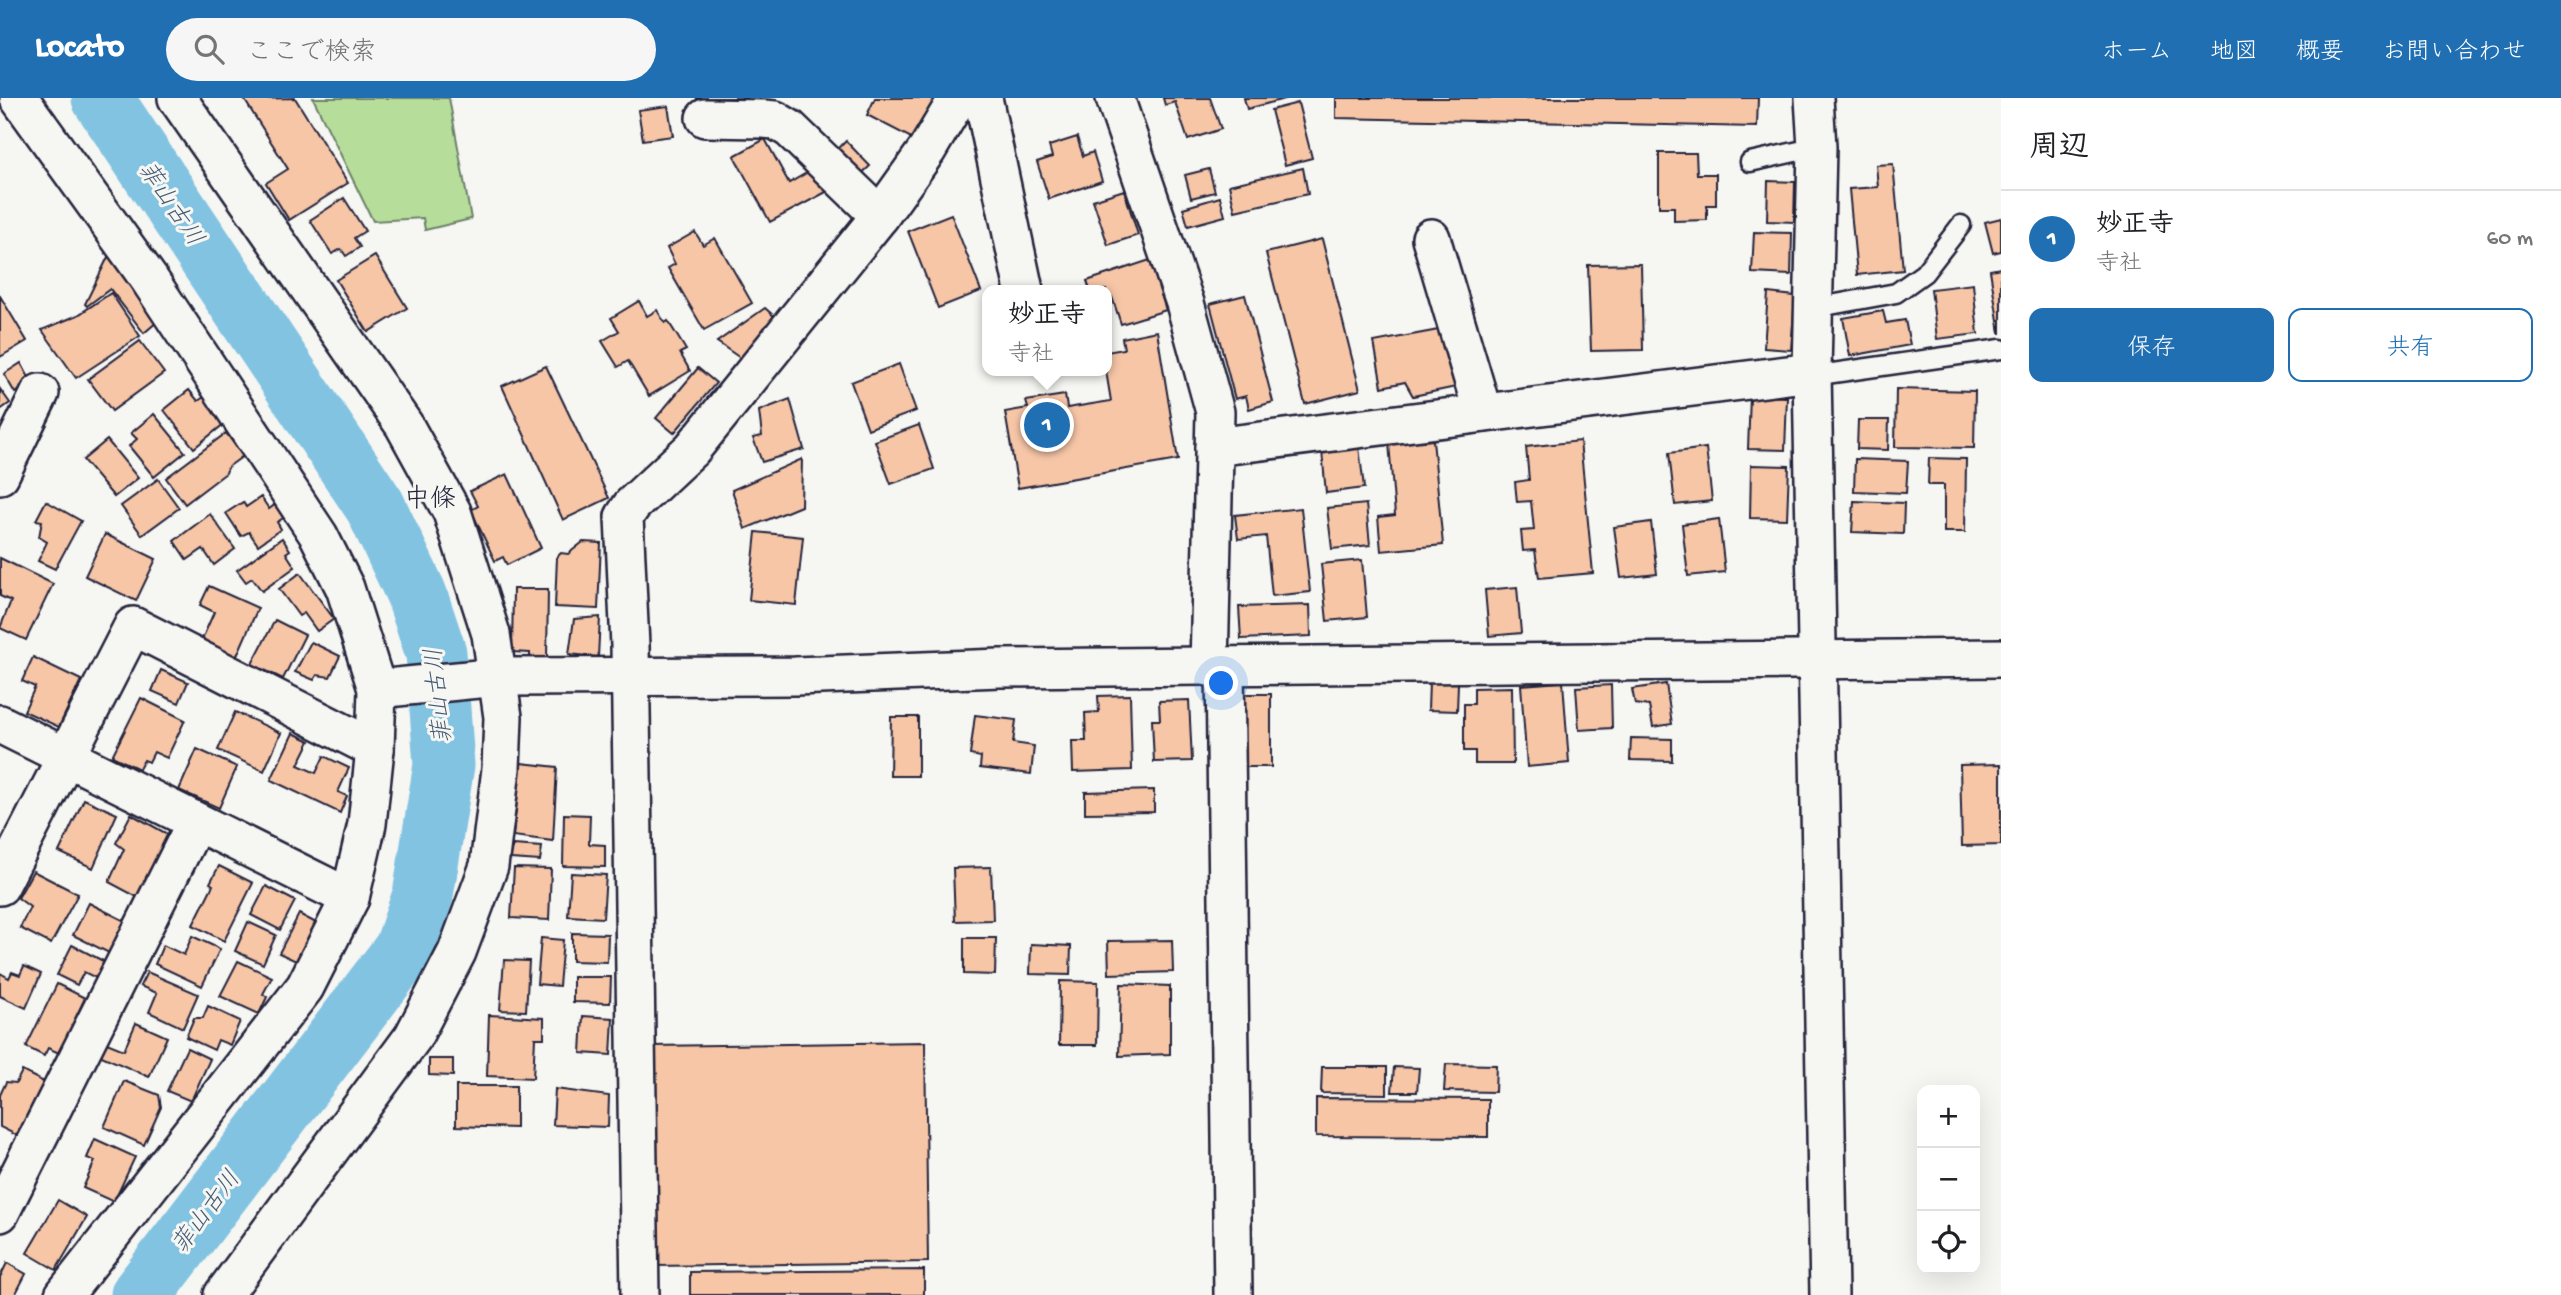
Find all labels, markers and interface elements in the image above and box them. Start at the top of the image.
search box [166,18,656,81]
text: Locato [35,30,124,68]
icon: search [190,30,228,68]
text: ここで検索 [246,39,376,70]
text: ホーム [2101,39,2172,68]
text: 地図 [2210,39,2258,68]
text: 概要 [2296,39,2344,68]
text: お問い合わせ [2382,39,2526,68]
text: 周辺 [2029,132,2089,167]
water label: 菲山古川 [130,156,209,253]
text: 妙正寺 [2096,211,2174,242]
text: 1 [2047,226,2057,253]
text: 60 m [2487,226,2533,253]
text: 寺社 [2096,251,2142,278]
popup [982,285,1112,376]
text: 妙正寺 [1008,302,1086,333]
button: 保存 [2029,308,2274,382]
button: 共有 [2288,308,2533,382]
text: 寺社 [1008,342,1054,369]
pin: 1 [1024,399,1070,451]
district label: 中條 [404,484,456,517]
water label: 菲山古川 [420,646,460,745]
your location [1204,666,1238,700]
map controls [1917,1085,1980,1274]
button: + [1917,1085,1980,1148]
button: − [1917,1148,1980,1211]
water label: 菲山古川 [167,1165,248,1260]
button: locate [1917,1211,1980,1274]

